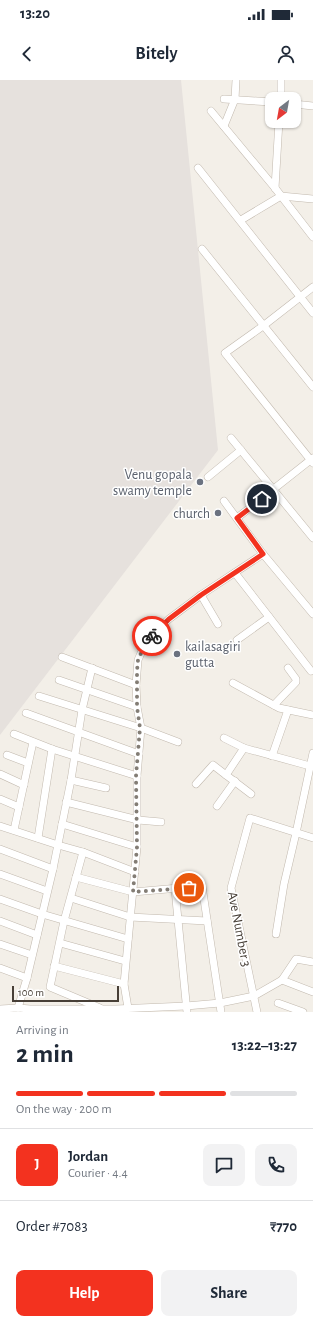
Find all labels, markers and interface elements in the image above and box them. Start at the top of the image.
text: 13:20 [20,6,50,21]
icon: back [16,43,38,65]
icon: person [275,43,297,65]
text: Bitely [135,45,178,63]
north arrow [265,92,301,128]
map controls [265,92,301,128]
place label: Venu gopala swamy temple [113,468,193,498]
marker: Venu gopala swamy temple [195,477,205,487]
pin [245,482,279,516]
icon: home [251,488,273,510]
place label: church [173,507,210,521]
marker: church [213,508,223,518]
courier [132,616,172,656]
icon: bike [141,625,163,647]
place label: kailasagiri gutta [185,640,241,670]
marker: kailasagiri gutta [172,649,182,659]
pin [172,871,206,905]
icon: bag [178,877,200,899]
street label: Ave Number 3 [225,890,253,968]
scale bar [12,984,119,1003]
text: 100 m [18,987,44,998]
text: Arriving in [16,1024,69,1037]
text: 13:22–13:27 [232,1038,297,1053]
text: 2 min [16,1041,74,1067]
text: On the way · 200 m [16,1103,112,1116]
button: chat [203,1144,245,1186]
button: phone [255,1144,297,1186]
text: Jordan [68,1149,108,1164]
text: J [34,1157,40,1172]
text: Courier · 4.4 [68,1167,128,1180]
text: Order #7083 [16,1219,88,1234]
text: ₹770 [270,1219,297,1234]
button: Help [16,1270,153,1316]
button: Share [161,1270,297,1316]

